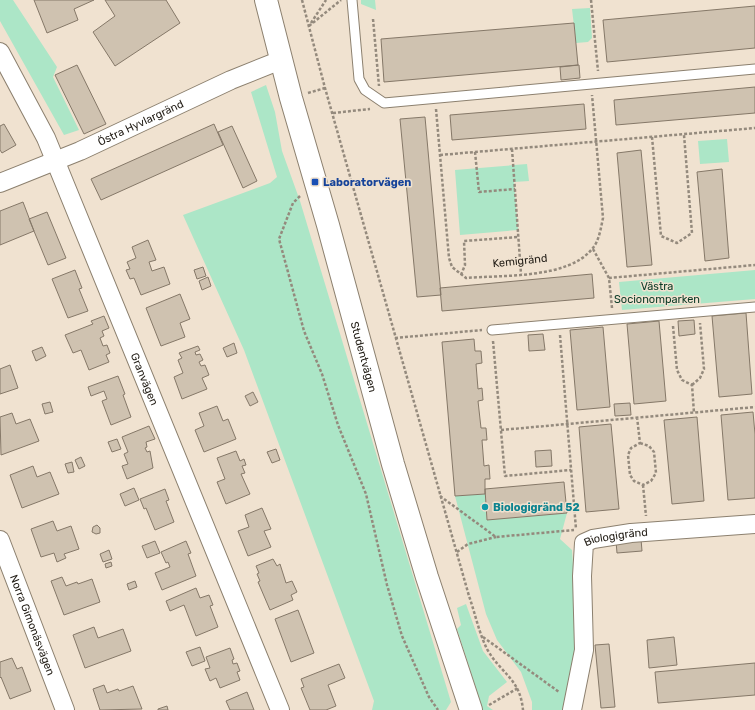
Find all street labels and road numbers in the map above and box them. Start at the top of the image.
street label: Östra Hyvlargränd [96,97,185,148]
street label: Kemigränd [492,252,548,270]
street label: Studentvägen [348,320,380,394]
street label: Granvägen [128,351,161,407]
street label: Biologigränd [582,525,648,549]
street label: Norra Gimonäsvägen [7,573,58,677]

